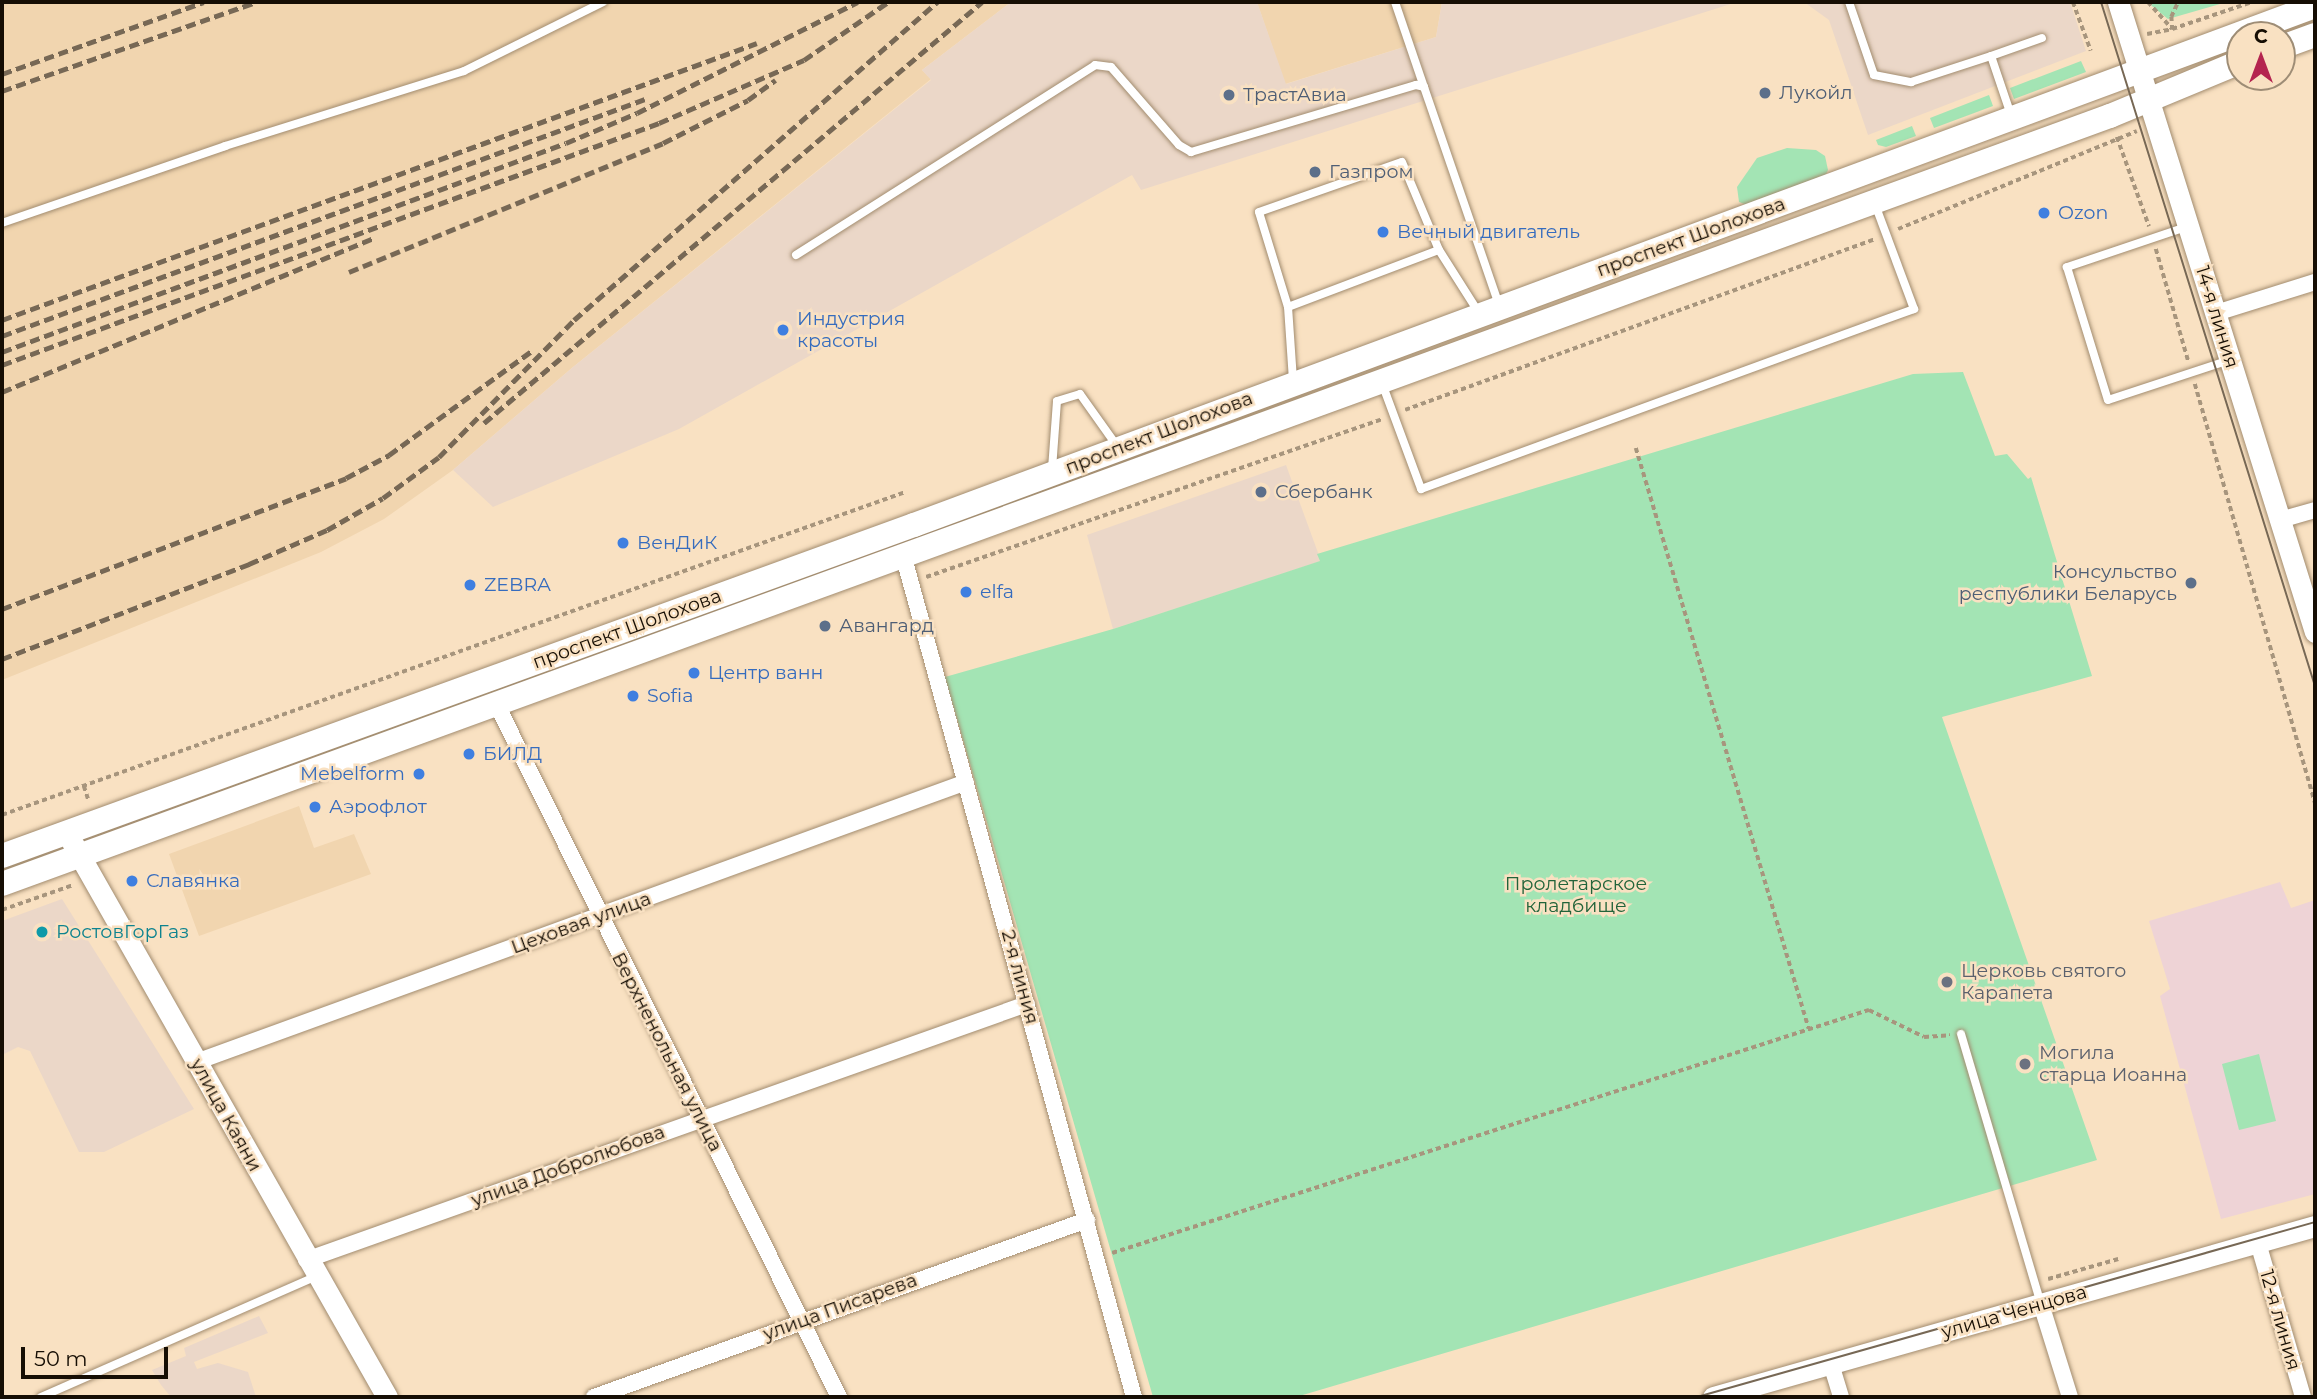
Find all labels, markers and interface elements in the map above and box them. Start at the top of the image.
north arrow [2226,21,2296,91]
text: С [2254,25,2268,48]
place label: Лукойл [1779,82,1852,104]
place label: ТрастАвиа [1243,84,1347,106]
marker: Лукойл [1757,85,1773,101]
marker: ТрастАвиа [1221,87,1237,103]
place label: Газпром [1329,161,1413,183]
marker: Газпром [1307,164,1323,180]
street label: проспект Шолохова [1594,192,1788,282]
place label: Ozon [2058,202,2108,224]
marker: Ozon [2036,205,2052,221]
place label: Вечный двигатель [1397,221,1580,243]
marker: Вечный двигатель [1375,224,1391,240]
street label: 14-я линия [2191,263,2243,371]
place label: Индустрия красоты [797,308,905,352]
marker: Индустрия красоты [775,322,791,338]
street label: проспект Шолохова [1062,387,1256,479]
place label: Сбербанк [1275,481,1373,503]
marker: Сбербанк [1253,484,1269,500]
place label: ВенДиК [637,532,717,554]
marker: ВенДиК [615,535,631,551]
place label: Консульство республики Беларусь [1959,561,2177,605]
place label: ZEBRA [484,574,551,596]
marker: Консульство республики Беларусь [2183,575,2199,591]
marker: ZEBRA [462,577,478,593]
place label: elfa [980,581,1014,603]
street label: проспект Шолохова [530,584,724,674]
marker: elfa [958,584,974,600]
place label: Авангард [839,615,934,637]
marker: Авангард [817,618,833,634]
place label: Центр ванн [708,662,823,684]
marker: Центр ванн [686,665,702,681]
place label: Sofia [647,685,693,707]
marker: Sofia [625,688,641,704]
place label: БИЛД [483,743,542,765]
marker: БИЛД [461,746,477,762]
place label: Mebelform [300,763,405,785]
marker: Mebelform [411,766,427,782]
place label: Аэрофлот [329,796,427,818]
marker: Аэрофлот [307,799,323,815]
place label: Славянка [146,870,240,892]
marker: Славянка [124,873,140,889]
park label: Пролетарское кладбище [1505,873,1647,917]
street label: Цеховая улица [508,887,654,959]
place label: РостовГорГаз [56,921,189,943]
marker: РостовГорГаз [34,924,50,940]
street label: 2-я линия [997,927,1043,1027]
street label: Верхненольная улица [607,949,727,1155]
place label: Церковь святого Карапета [1961,960,2126,1004]
marker: Церковь святого Карапета [1939,974,1955,990]
place label: Могила старца Иоанна [2039,1042,2187,1086]
street label: улица Каяни [186,1054,266,1176]
marker: Могила старца Иоанна [2017,1056,2033,1072]
street label: улица Добролюбова [468,1120,668,1212]
street label: 12-я линия [2255,1267,2305,1373]
street label: улица Писарева [760,1269,920,1345]
street label: улица Ченцова [1939,1280,2089,1344]
scale bar [24,1332,172,1376]
text: 50 m [34,1346,88,1371]

